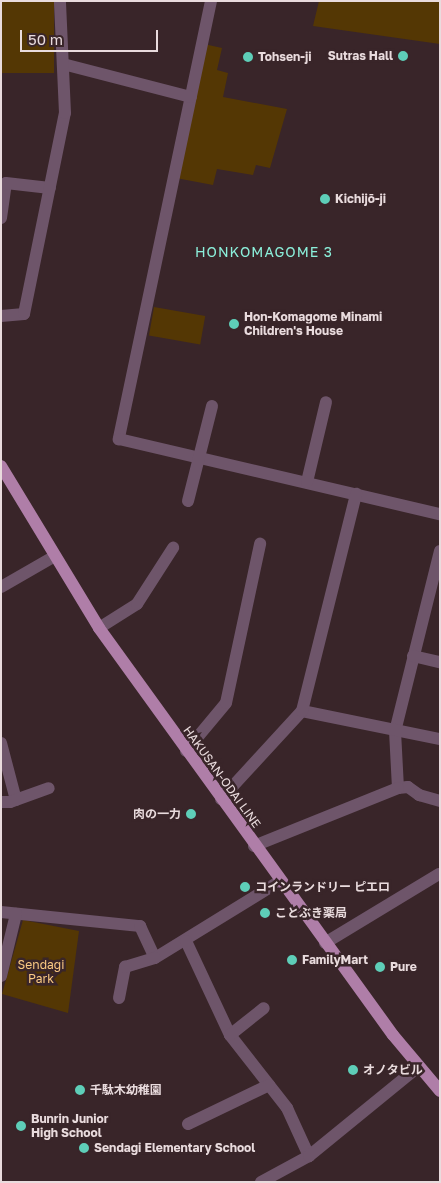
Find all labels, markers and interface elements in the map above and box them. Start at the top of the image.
scale bar [22,20,160,52]
text: 50 m [28,30,63,48]
place label: Sutras Hall [328,49,393,63]
place label: Tohsen-ji [258,50,311,64]
marker: Sutras Hall [397,50,409,62]
marker: Tohsen-ji [242,51,254,63]
place label: Kichijō-ji [335,192,386,206]
marker: Kichijō-ji [319,193,331,205]
district label: HONKOMAGOME 3 [193,244,335,260]
place label: Hon-Komagome Minami Children's House [244,310,382,338]
marker: Hon-Komagome Minami Children's House [228,318,240,330]
street label: HAKUSAN-ODAI LINE [180,723,264,831]
place label: 肉の一力 [133,807,181,821]
marker: 肉の一力 [185,808,197,820]
place label: コインランドリー ピエロ [255,880,390,894]
marker: コインランドリー ピエロ [239,881,251,893]
place label: ことぶき薬局 [275,906,347,920]
marker: ことぶき薬局 [259,907,271,919]
place label: FamilyMart [302,953,368,967]
marker: FamilyMart [286,954,298,966]
park label: Sendagi Park [18,958,64,986]
place label: Pure [390,960,417,974]
marker: Pure [374,961,386,973]
place label: オノタビル [363,1063,423,1077]
marker: オノタビル [347,1064,359,1076]
place label: 千駄木幼稚園 [90,1083,162,1097]
marker: 千駄木幼稚園 [74,1084,86,1096]
place label: Bunrin Junior High School [31,1112,108,1140]
marker: Bunrin Junior High School [15,1120,27,1132]
place label: Sendagi Elementary School [94,1141,255,1155]
marker: Sendagi Elementary School [78,1142,90,1154]

